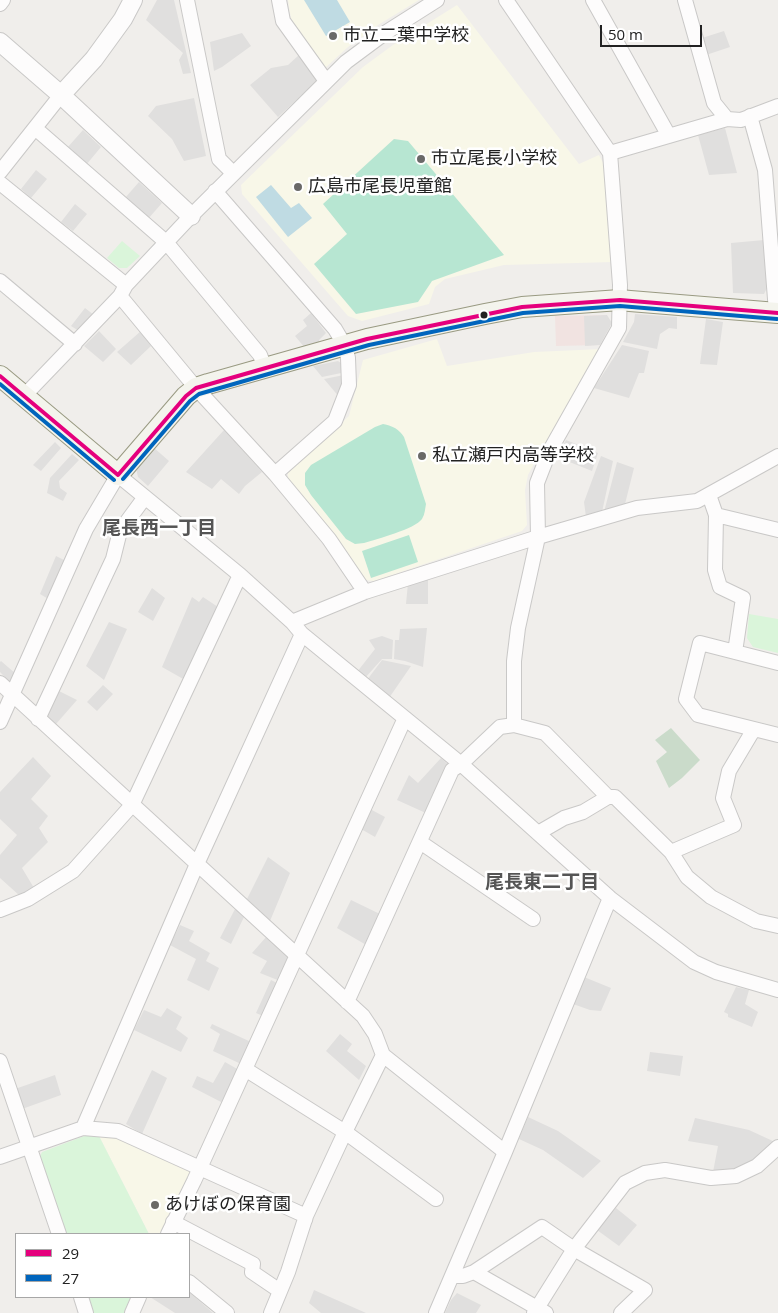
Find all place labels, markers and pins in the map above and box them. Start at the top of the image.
place label: 市立二葉中学校 [343,25,469,47]
marker: 市立二葉中学校 [327,30,339,42]
place label: 市立尾長小学校 [431,148,557,170]
marker: 市立尾長小学校 [415,153,427,165]
place label: 広島市尾長児童館 [308,176,452,198]
marker: 広島市尾長児童館 [292,181,304,193]
unlabelled marker [479,310,489,320]
place label: 私立瀬戸内高等学校 [432,445,594,467]
marker: 私立瀬戸内高等学校 [416,450,428,462]
place label: あけぼの保育園 [165,1194,291,1216]
marker: あけぼの保育園 [149,1199,161,1211]

